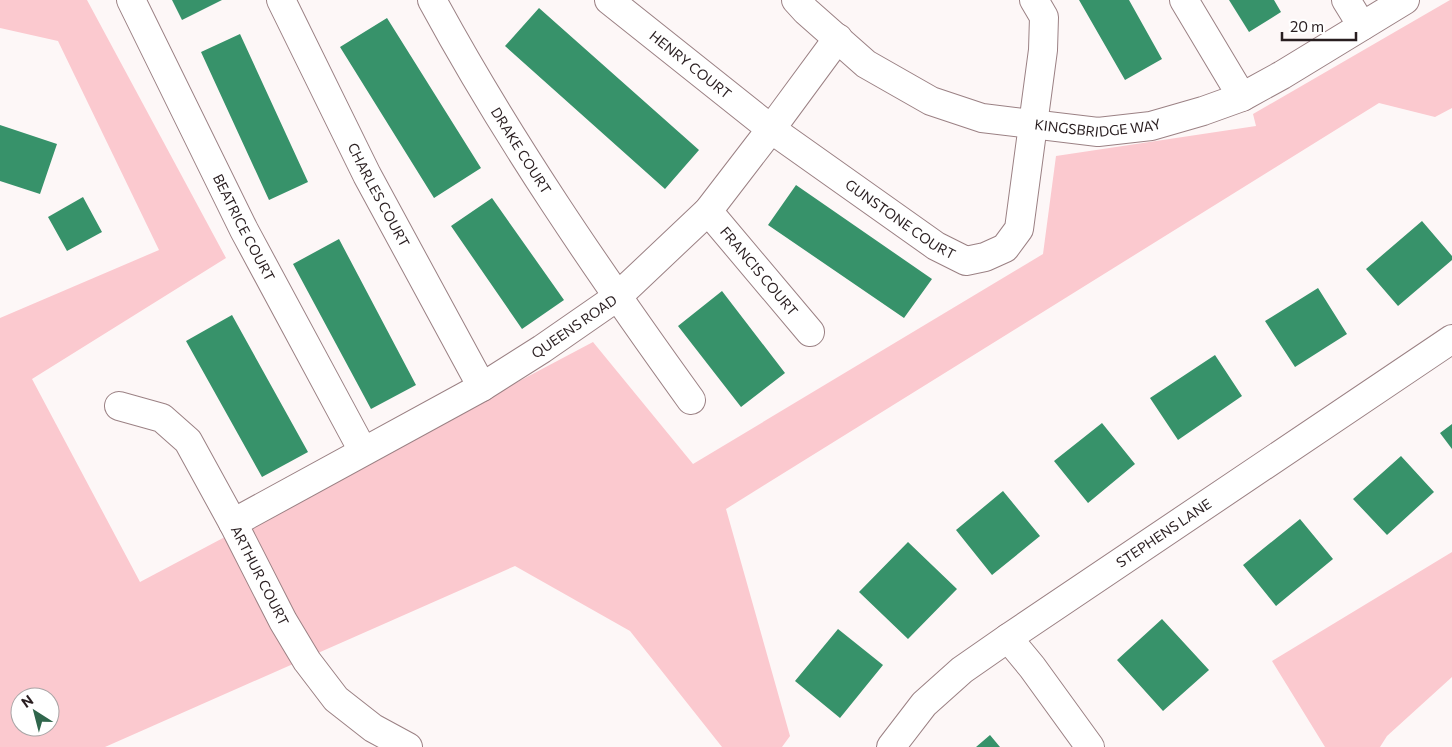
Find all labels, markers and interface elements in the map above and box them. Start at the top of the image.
scale bar [1282,10,1356,42]
text: 20 m [1290,17,1324,35]
street label: HENRY COURT [646,27,735,102]
street label: DRAKE COURT [488,104,555,197]
street label: KINGSBRIDGE WAY [1034,115,1163,140]
street label: CHARLES COURT [344,140,413,250]
street label: BEATRICE COURT [210,171,279,284]
street label: GUNSTONE COURT [842,175,959,262]
street label: FRANCIS COURT [717,223,802,319]
street label: QUEENS ROAD [528,291,620,361]
street label: STEPHENS LANE [1113,495,1214,571]
street label: ARTHUR COURT [228,523,293,628]
north arrow [10,687,60,737]
text: N [18,691,36,711]

